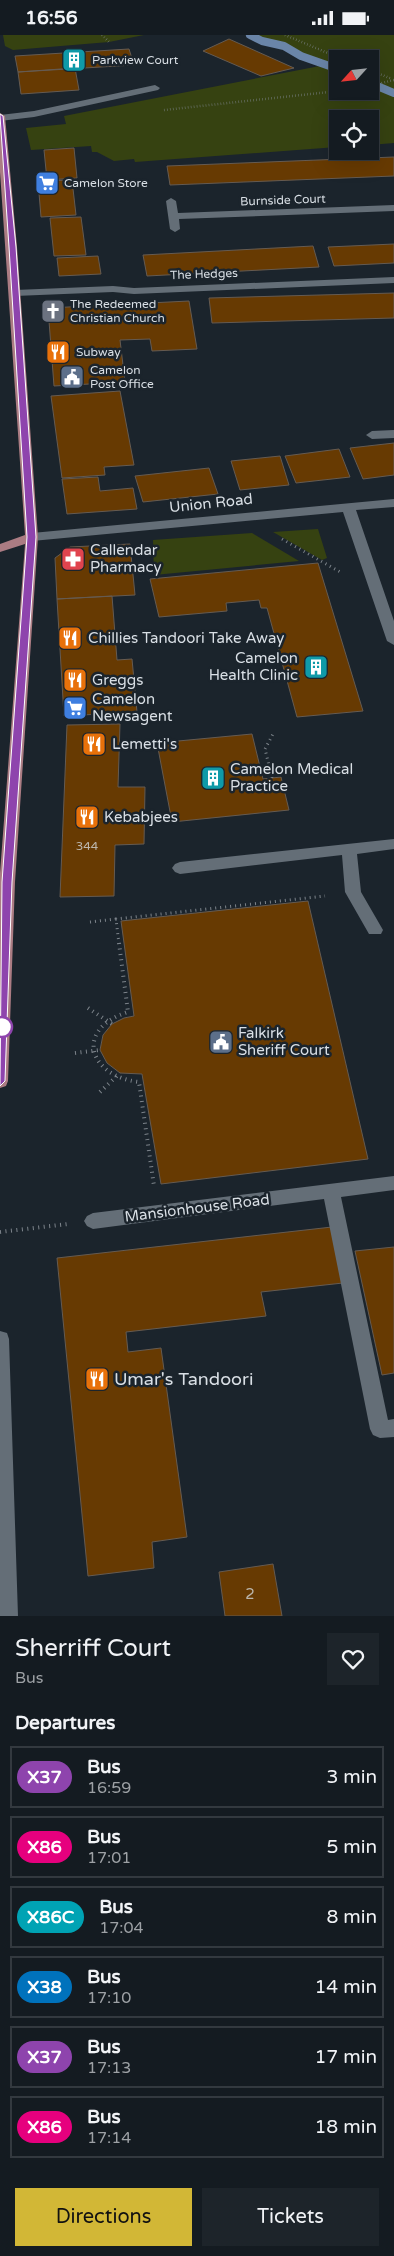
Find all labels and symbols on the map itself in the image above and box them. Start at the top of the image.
building icon: Parkview Court [61,47,87,73]
north arrow [329,50,379,100]
place label: Parkview Court [92,53,179,67]
supermarket icon: Camelon Store [34,170,60,196]
place label: Camelon Store [64,176,148,190]
street label: Burnside Court [240,191,326,208]
street label: The Hedges [170,266,238,282]
place label: The Redeemed Christian Church [70,297,165,325]
church icon: The Redeemed Christian Church [40,298,66,324]
restaurant icon: Subway [45,339,71,365]
place label: Subway [76,345,121,359]
place label: Camelon Post Office [90,363,154,391]
public building icon: Camelon Post Office [59,364,85,390]
street label: Union Road [168,490,254,516]
place label: Callendar Pharmacy [90,541,162,576]
pharmacy icon: Callendar Pharmacy [60,546,86,572]
restaurant icon: Chillies Tandoori Take Away [57,625,83,651]
place label: Chillies Tandoori Take Away [88,629,284,647]
place label: Camelon Health Clinic [209,649,298,684]
building icon: Camelon Health Clinic [303,654,329,680]
restaurant icon: Greggs [62,667,88,693]
place label: Greggs [92,671,144,689]
place label: Camelon Newsagent [92,690,173,725]
supermarket icon: Camelon Newsagent [62,695,88,721]
restaurant icon: Lemetti's [81,731,107,757]
place label: Lemetti's [112,735,177,753]
place label: Camelon Medical Practice [230,760,353,795]
building icon: Camelon Medical Practice [200,765,226,791]
restaurant icon: Kebabjees [74,804,100,830]
place label: Kebabjees [104,808,178,826]
house number: 344 [76,839,99,853]
unlabelled marker [0,1016,13,1038]
place label: Falkirk Sheriff Court [238,1024,330,1059]
public building icon: Falkirk Sheriff Court [208,1029,234,1055]
street label: Mansionhouse Road [123,1190,271,1226]
restaurant icon: Umar's Tandoori [84,1366,110,1392]
place label: Umar's Tandoori [114,1368,253,1390]
house number: 2 [245,1585,255,1603]

